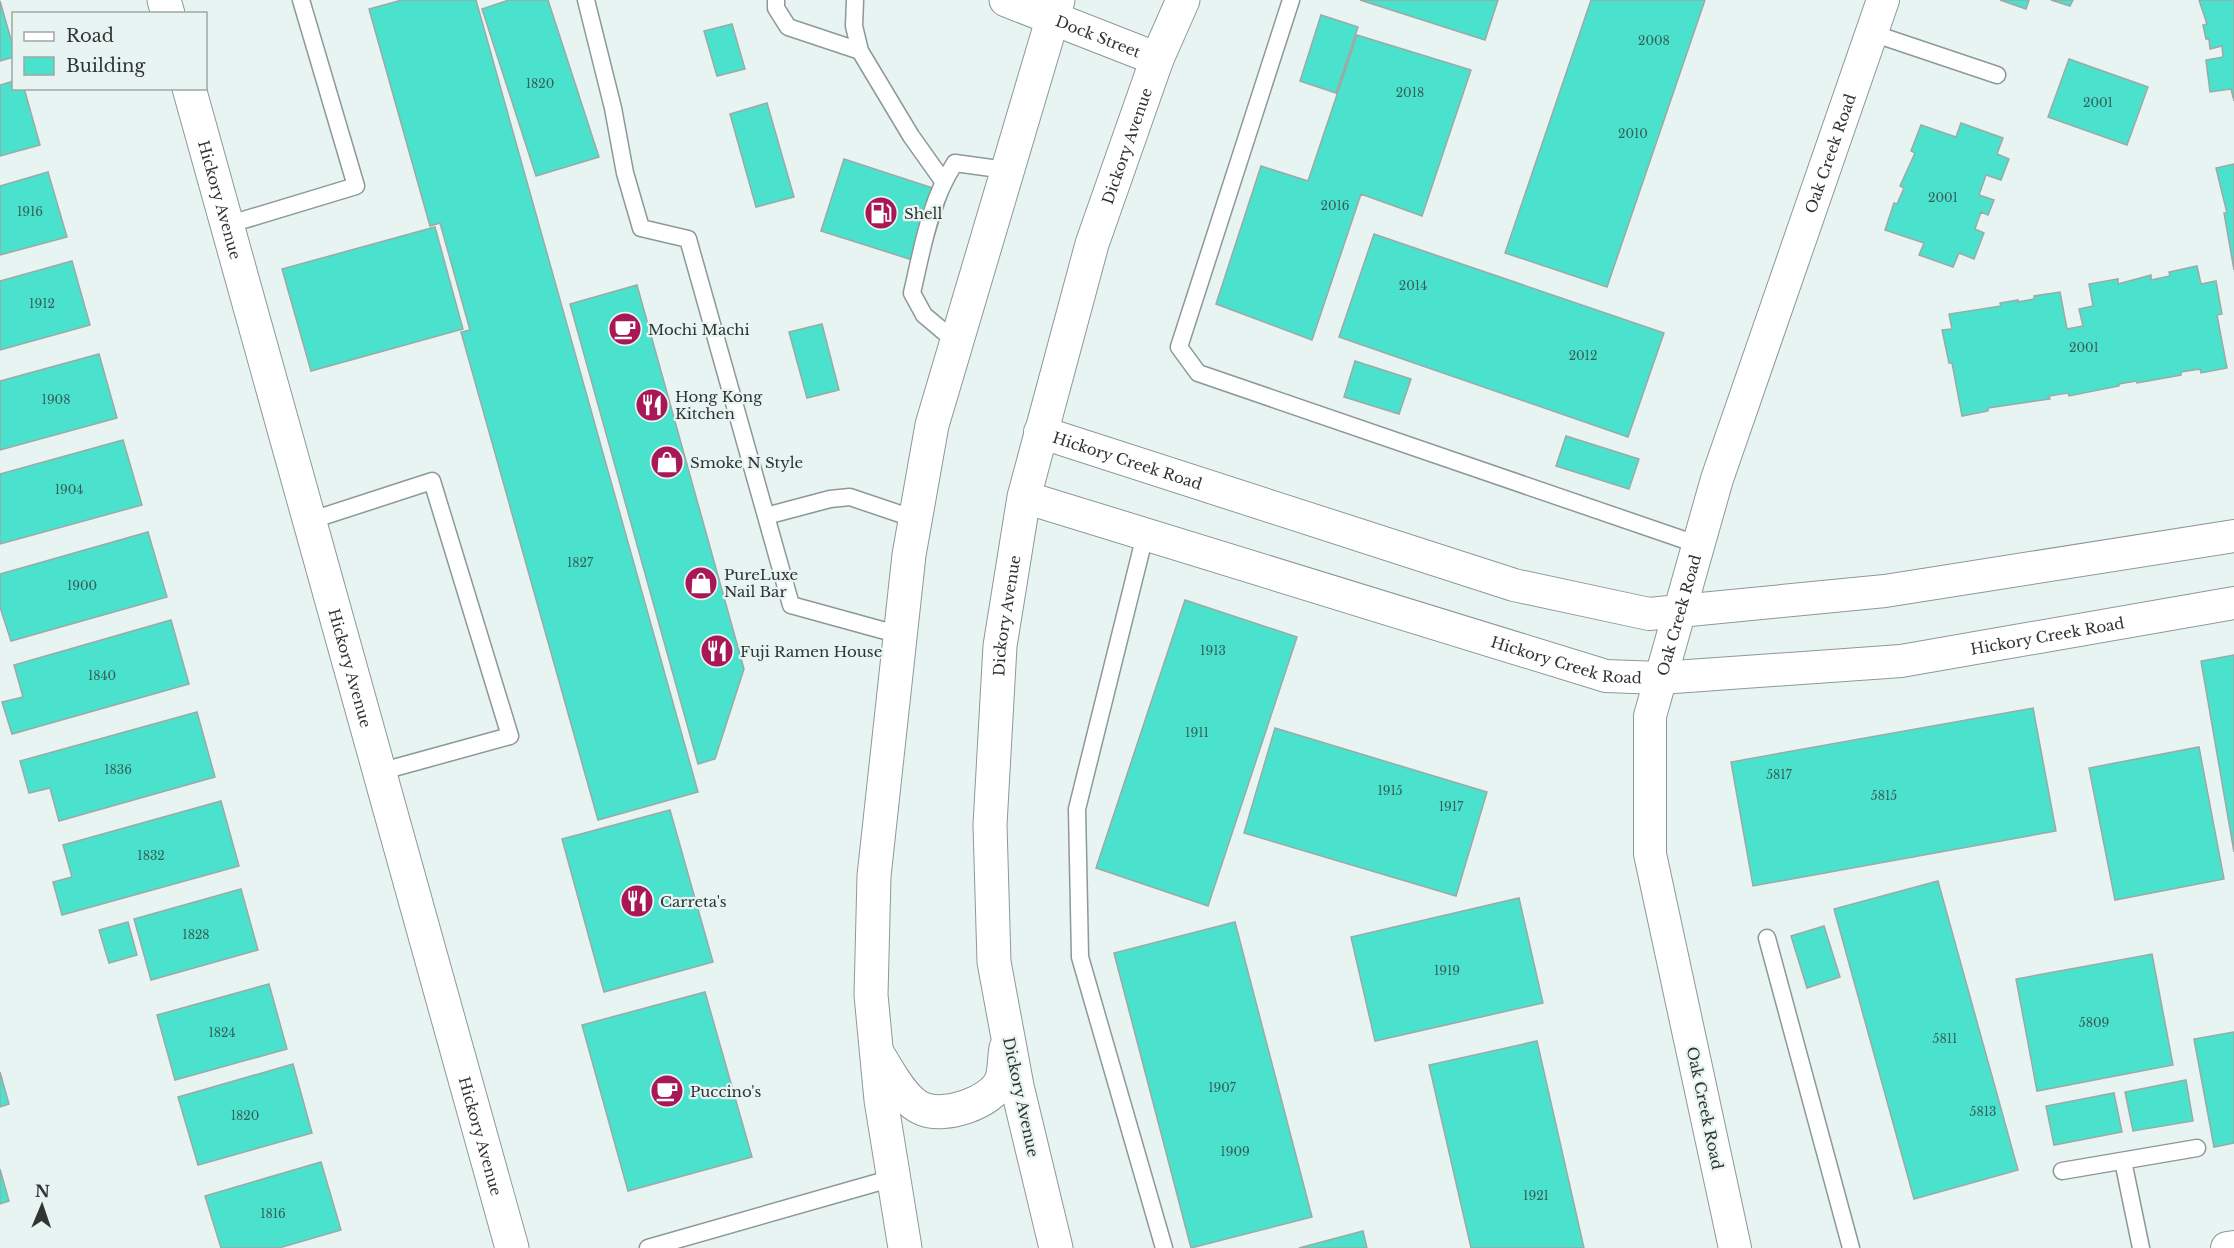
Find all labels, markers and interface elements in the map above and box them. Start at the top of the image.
street label: Dock Street [1053,11,1144,61]
legend [12,12,207,90]
text: Road [66,25,114,47]
house number: 2008 [1638,33,1670,48]
text: Building [66,55,145,77]
house number: 1820 [526,76,554,91]
street label: Dickory Avenue [1097,85,1156,207]
house number: 2018 [1396,85,1424,100]
street label: Oak Creek Road [1800,91,1859,216]
house number: 2001 [2083,95,2113,110]
house number: 2010 [1618,126,1648,141]
street label: Hickory Avenue [194,138,246,261]
house number: 2001 [1928,190,1958,205]
fuel station icon: Shell [863,195,899,231]
house number: 2016 [1320,198,1350,213]
house number: 1916 [17,204,43,219]
place label: Shell [904,204,942,223]
house number: 2014 [1399,278,1427,293]
house number: 1912 [29,296,55,311]
cafe icon: Mochi Machi [607,311,643,347]
place label: Mochi Machi [648,320,750,339]
house number: 2001 [2069,340,2099,355]
house number: 2012 [1569,348,1597,363]
restaurant icon: Hong Kong Kitchen [634,387,670,423]
place label: Hong Kong Kitchen [675,387,763,423]
house number: 1908 [42,392,70,407]
street label: Hickory Creek Road [1051,427,1205,493]
shop icon: Smoke N Style [649,444,685,480]
place label: Smoke N Style [690,453,803,472]
house number: 1904 [55,482,83,497]
street label: Oak Creek Road [1652,552,1705,678]
street label: Dickory Avenue [989,554,1024,677]
house number: 1827 [567,555,594,570]
shop icon: PureLuxe Nail Bar [683,565,719,601]
place label: PureLuxe Nail Bar [724,565,798,601]
house number: 1900 [67,578,97,593]
street label: Hickory Avenue [325,606,376,730]
street label: Hickory Creek Road [1969,613,2126,658]
street label: Hickory Creek Road [1489,632,1642,687]
restaurant icon: Fuji Ramen House [699,633,735,669]
place label: Fuji Ramen House [740,642,882,661]
house number: 1913 [1200,643,1226,658]
house number: 1840 [88,668,116,683]
house number: 1911 [1185,725,1209,740]
house number: 1836 [104,762,132,777]
house number: 5817 [1766,767,1793,782]
house number: 1915 [1377,783,1403,798]
house number: 5815 [1871,788,1897,803]
house number: 1917 [1439,799,1464,814]
house number: 1832 [137,848,165,863]
restaurant icon: Carreta's [619,883,655,919]
place label: Carreta's [660,892,727,911]
house number: 1828 [182,927,210,942]
house number: 1919 [1434,963,1460,978]
house number: 5809 [2079,1015,2109,1030]
house number: 1824 [208,1025,236,1040]
house number: 5811 [1933,1031,1957,1046]
street label: Dickory Avenue [999,1035,1043,1159]
street label: Oak Creek Road [1683,1045,1727,1171]
cafe icon: Puccino's [649,1073,685,1109]
street label: Hickory Avenue [455,1074,506,1198]
house number: 1907 [1208,1080,1237,1095]
place label: Puccino's [690,1082,761,1101]
house number: 5813 [1970,1104,1996,1119]
house number: 1820 [231,1108,259,1123]
house number: 1909 [1220,1144,1250,1159]
north arrow [12,1176,72,1236]
text: N [35,1181,50,1201]
house number: 1921 [1523,1188,1549,1203]
house number: 1816 [260,1206,286,1221]

